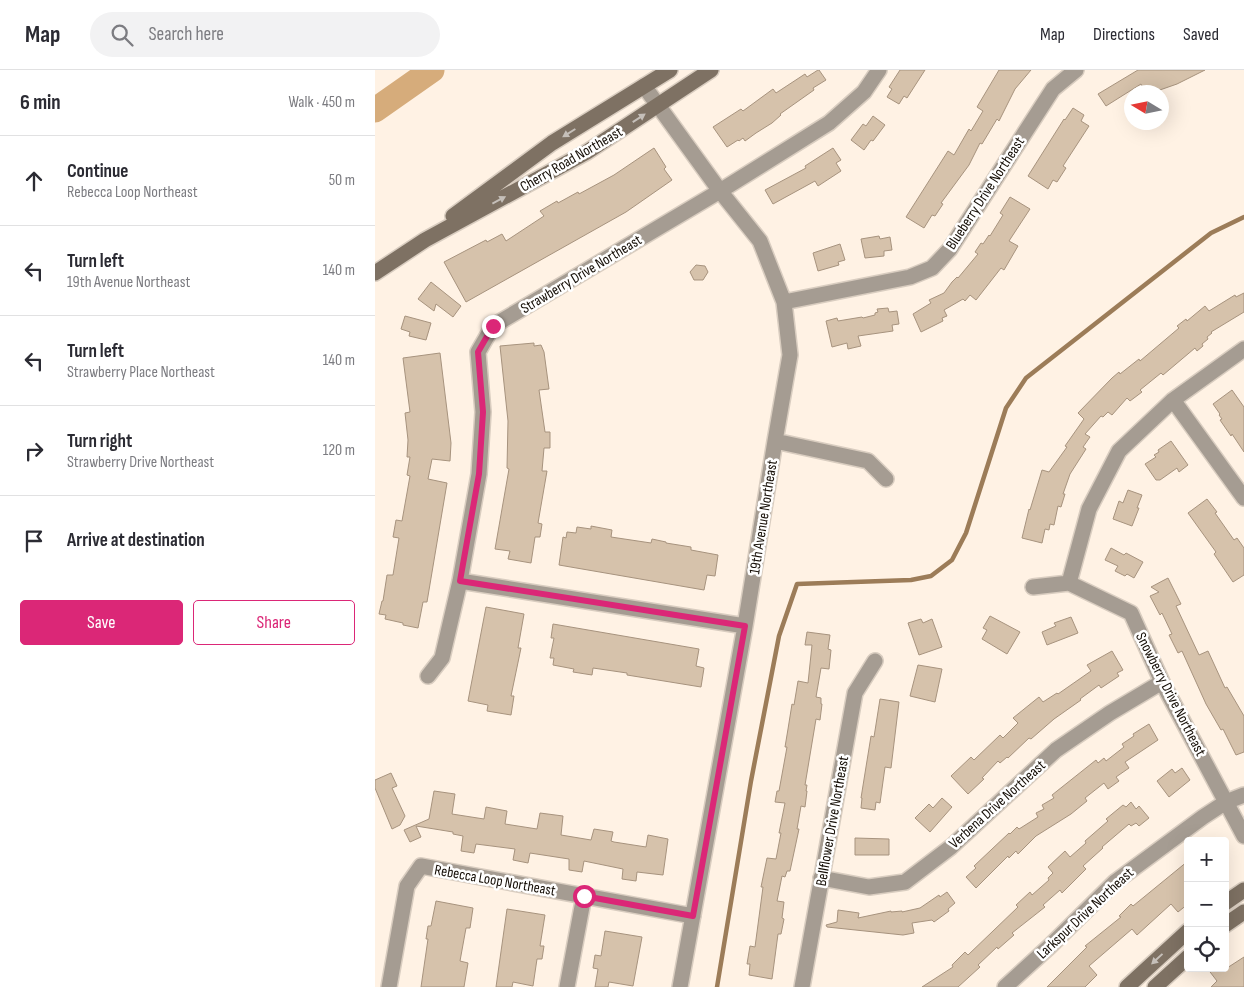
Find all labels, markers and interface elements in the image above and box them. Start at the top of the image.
search box [90,12,440,57]
text: Map [25,20,60,49]
icon: search [108,21,136,49]
text: Search here [148,23,224,46]
text: Map [1040,24,1065,45]
text: Directions [1093,24,1155,45]
text: Saved [1183,24,1219,45]
north arrow [1124,85,1169,130]
text: 6 min [20,90,61,115]
text: Walk · 450 m [288,93,355,112]
one-way arrow [632,114,646,123]
street label: Cherry Road Northeast [517,122,626,196]
one-way arrow [562,128,576,138]
street label: Blueberry Drive Northeast [942,133,1029,253]
text: Continue [67,160,128,183]
icon: ahead [20,167,48,195]
text: 50 m [329,171,355,190]
text: Rebecca Loop Northeast [67,183,198,202]
one-way arrow [492,196,506,205]
street label: Strawberry Drive Northeast [517,231,646,318]
text: Turn left [67,250,124,273]
icon: left [20,257,48,285]
text: 140 m [323,261,355,280]
text: 19th Avenue Northeast [67,273,190,292]
route end [482,315,505,338]
text: Turn left [67,340,124,363]
icon: left [20,347,48,375]
text: 140 m [323,351,355,370]
text: Strawberry Place Northeast [67,363,215,382]
text: Turn right [67,430,132,453]
icon: right [20,437,48,465]
text: 120 m [323,441,355,460]
text: Strawberry Drive Northeast [67,453,214,472]
street label: 19th Avenue Northeast [745,458,782,576]
icon: arrive [20,527,48,555]
text: Arrive at destination [67,529,205,552]
button: Save [20,600,183,645]
button: Share [193,600,355,645]
street label: Snowberry Drive Northeast [1131,629,1210,760]
street label: Bellflower Drive Northeast [812,754,853,888]
street label: Verbena Drive Northeast [945,756,1050,853]
map controls [1184,837,1229,972]
button: + [1184,837,1229,882]
street label: Rebecca Loop Northeast [433,861,557,901]
street label: Larkspur Drive Northeast [1033,863,1138,963]
button: − [1184,882,1229,927]
route start [573,885,596,908]
button: locate [1184,927,1229,972]
one-way arrow [1152,953,1164,965]

